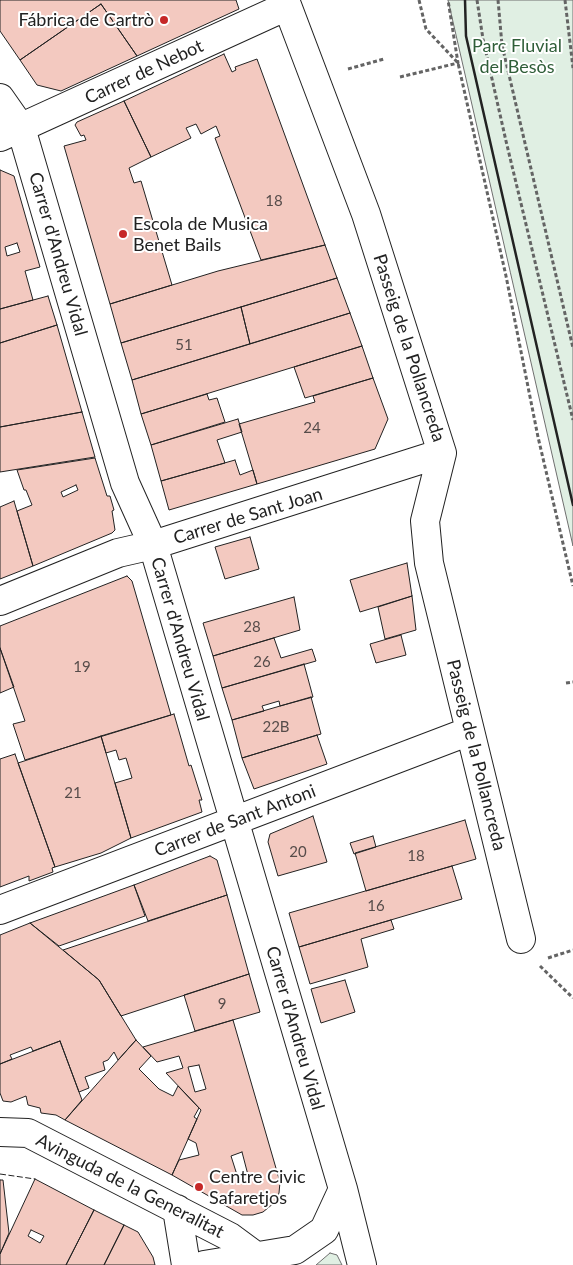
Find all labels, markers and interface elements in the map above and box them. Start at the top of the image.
place label: Fábrica de Cartrò [18,9,154,31]
marker: Fábrica de Cartrò [158,14,170,26]
street label: Carrer de Nebot [81,35,207,109]
park label: Parc Fluvial del Besòs [472,35,562,78]
street label: Carrer d'Andreu Vidal [24,170,92,338]
house number: 18 [265,192,283,210]
place label: Escola de Musica Benet Bails [133,213,268,255]
marker: Escola de Musica Benet Bails [117,228,129,240]
street label: Passeig de la Pollancreda [368,251,450,445]
house number: 51 [175,336,193,354]
house number: 24 [303,419,321,437]
street label: Carrer de Sant Joan [171,483,325,549]
street label: Carrer d'Andreu Vidal [146,555,214,723]
house number: 28 [243,618,261,636]
house number: 26 [253,653,271,671]
street label: Passeig de la Pollancreda [442,657,510,853]
house number: 19 [73,658,91,676]
house number: 22B [262,718,290,736]
street label: Carrer de Sant Antoni [151,780,319,862]
house number: 21 [64,784,82,802]
house number: 20 [289,843,307,861]
house number: 18 [407,847,425,865]
house number: 16 [367,897,385,915]
street label: Carrer d'Andreu Vidal [261,944,329,1112]
house number: 9 [218,995,226,1013]
street label: Avinguda de la Generalitat [32,1129,228,1243]
place label: Centre Civic Safaretjos [209,1166,306,1208]
marker: Centre Civic Safaretjos [193,1181,205,1193]

